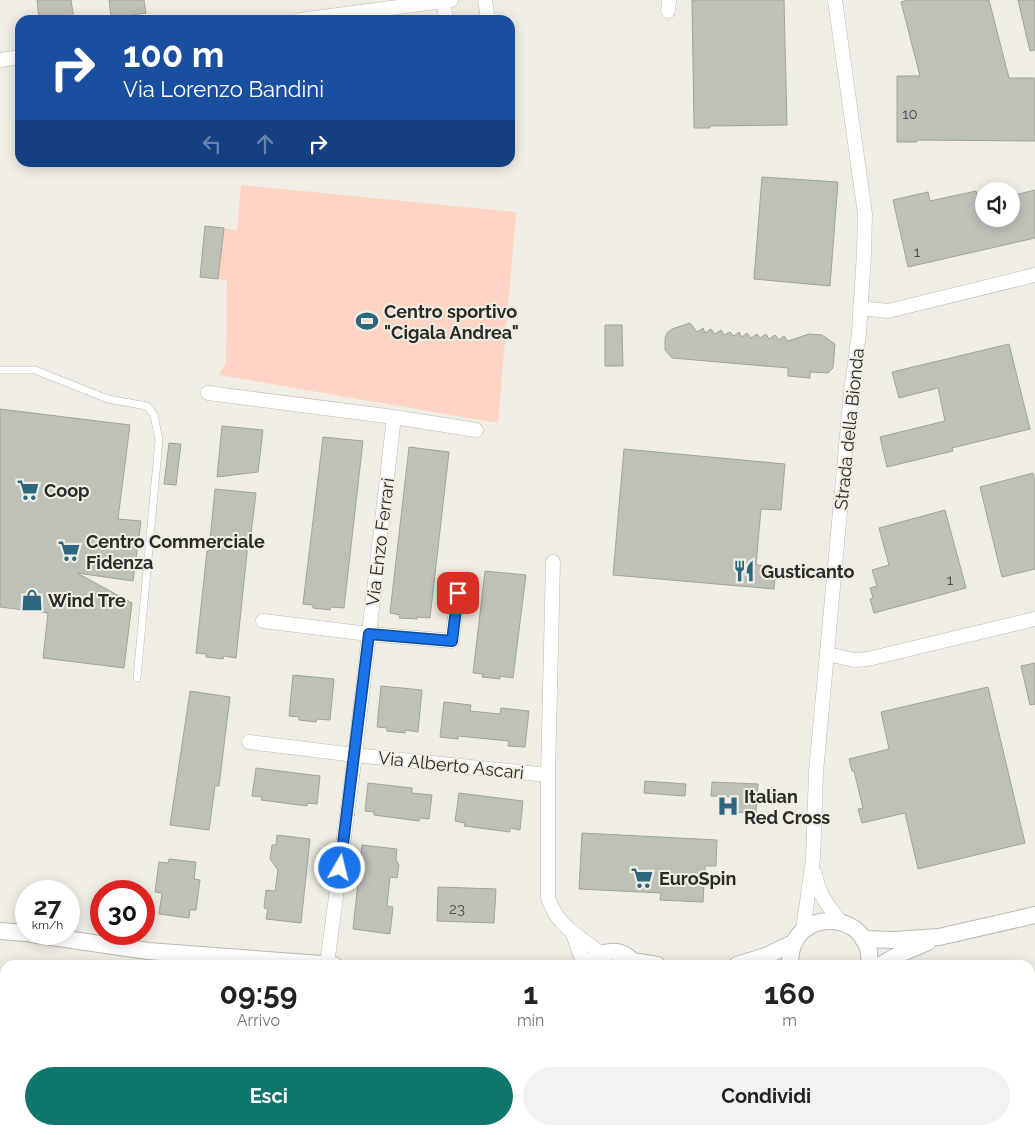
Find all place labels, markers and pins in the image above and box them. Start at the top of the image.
place label: Centro sportivo "Cigala Andrea" [384,301,519,343]
sports icon: Centro sportivo "Cigala Andrea" [354,308,380,334]
supermarket icon: Coop [15,477,41,503]
place label: Coop [44,480,90,501]
place label: Centro Commerciale Fidenza [86,531,265,573]
supermarket icon: Centro Commerciale Fidenza [56,538,82,564]
restaurant icon: Gusticanto [731,558,757,584]
place label: Gusticanto [761,561,855,582]
pin [437,572,479,614]
shop icon: Wind Tre [19,587,45,613]
place label: Wind Tre [48,590,126,611]
place label: Italian Red Cross [744,786,830,828]
hospital icon: Italian Red Cross [715,793,741,819]
supermarket icon: EuroSpin [629,865,655,891]
place label: EuroSpin [659,868,736,889]

